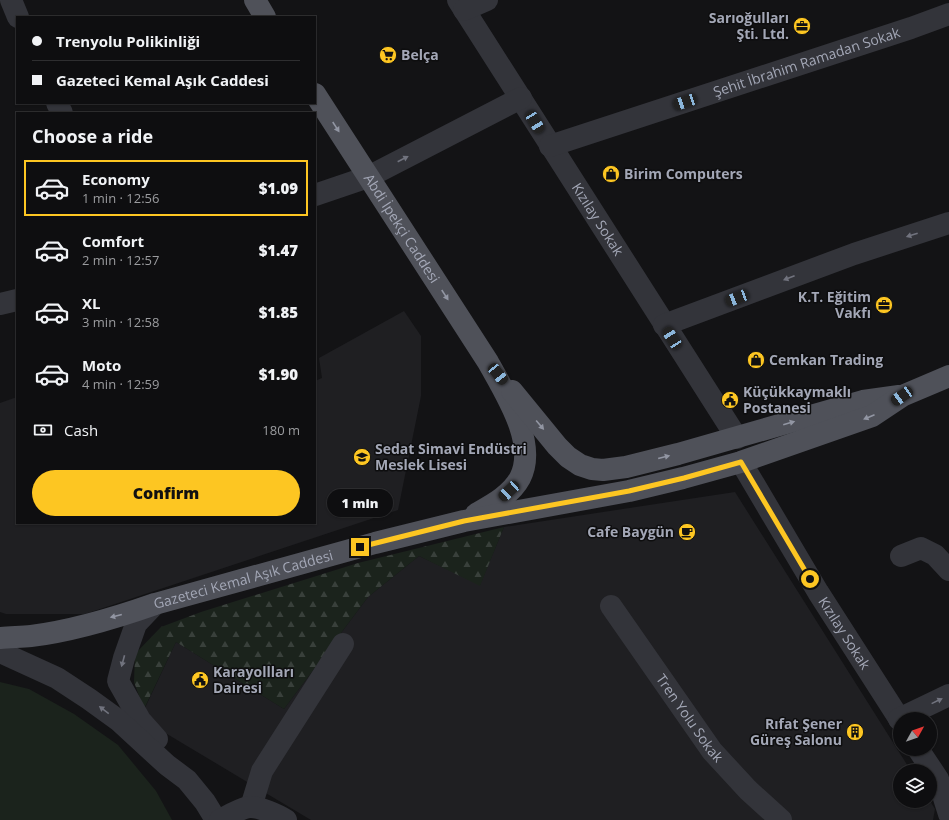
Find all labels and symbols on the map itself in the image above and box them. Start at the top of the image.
place label: Sarıoğulları Şti. Ltd. [709,8,789,43]
office icon: Sarıoğulları Şti. Ltd. [792,16,812,36]
street label: Şehit İbrahim Ramadan Sokak [711,22,903,101]
supermarket icon: Belça [378,45,398,65]
place label: Belça [401,45,439,64]
car [672,93,698,111]
car [524,109,546,135]
one-way arrow [332,122,340,132]
one-way arrow [397,156,409,162]
shop icon: Birim Computers [601,164,621,184]
place label: Birim Computers [624,164,743,183]
street label: Abdi İpekçi Caddesi [360,170,445,287]
street label: Kızılay Sokak [568,179,629,260]
one-way arrow [906,232,918,238]
one-way arrow [783,276,795,282]
place label: K.T. Eğitim Vakfı [798,287,871,322]
car [724,288,750,308]
one-way arrow [441,290,449,300]
office icon: K.T. Eğitim Vakfı [874,295,894,315]
car [660,325,684,351]
shop icon: Cemkan Trading [746,350,766,370]
place label: Cemkan Trading [769,350,883,369]
car [486,361,510,387]
place label: Küçükkaymaklı Postanesi [743,382,851,417]
car [889,384,915,408]
public building icon: Küçükkaymaklı Postanesi [720,390,740,410]
one-way arrow [864,414,875,420]
one-way arrow [535,419,544,430]
one-way arrow [783,420,795,426]
place label: Sedat Simavi Endüstri Meslek Lisesi [375,439,527,474]
school or university icon: Sedat Simavi Endüstri Meslek Lisesi [352,447,372,467]
one-way arrow [658,454,670,460]
car [496,478,522,504]
callout: 1 min [327,489,393,517]
place label: Cafe Baygün [587,522,674,541]
cafe icon: Cafe Baygün [677,522,697,542]
route end [351,538,369,556]
street label: Gazeteci Kemal Aşık Caddesi [151,545,335,613]
route start [801,570,819,588]
street label: Kızılay Sokak [814,593,875,673]
one-way arrow [110,614,122,620]
one-way arrow [120,655,126,667]
place label: Karayollları Dairesi [213,662,294,697]
public building icon: Karayollları Dairesi [190,670,210,690]
street label: Tren Yolu Sokak [652,670,728,767]
one-way arrow [931,698,942,704]
one-way arrow [98,706,109,714]
north arrow [893,712,937,756]
place label: Rıfat Şener Güreş Salonu [750,714,843,749]
building icon: Rıfat Şener Güreş Salonu [845,722,865,742]

